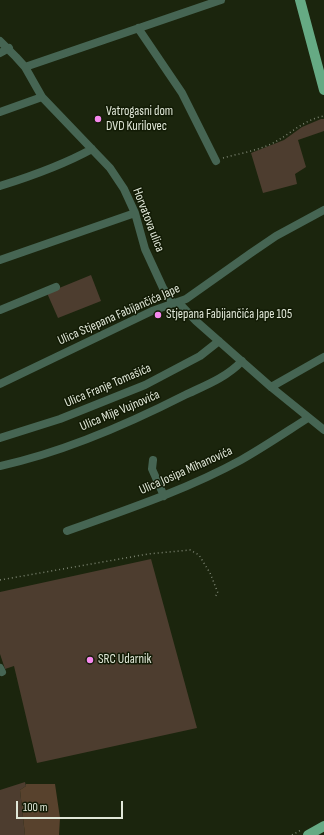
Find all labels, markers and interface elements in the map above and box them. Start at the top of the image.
place label: Vatrogasni dom DVD Kurilovec [106,104,173,135]
marker: Vatrogasni dom DVD Kurilovec [93,114,103,124]
street label: Horvatova ulica [129,186,167,254]
street label: Ulica Stjepana Fabijančića Jape [55,281,183,349]
place label: Stjepana Fabijančića Jape 105 [166,307,292,323]
marker: Stjepana Fabijančića Jape 105 [153,310,163,320]
street label: Ulica Franje Tomašića [62,361,154,411]
street label: Ulica Mije Vujnovića [78,387,162,435]
street label: Ulica Josipa Mihanovića [137,443,235,499]
place label: SRC Udarnik [98,652,151,668]
marker: SRC Udarnik [85,655,95,665]
scale bar [18,793,125,819]
text: 100 m [23,800,48,815]

